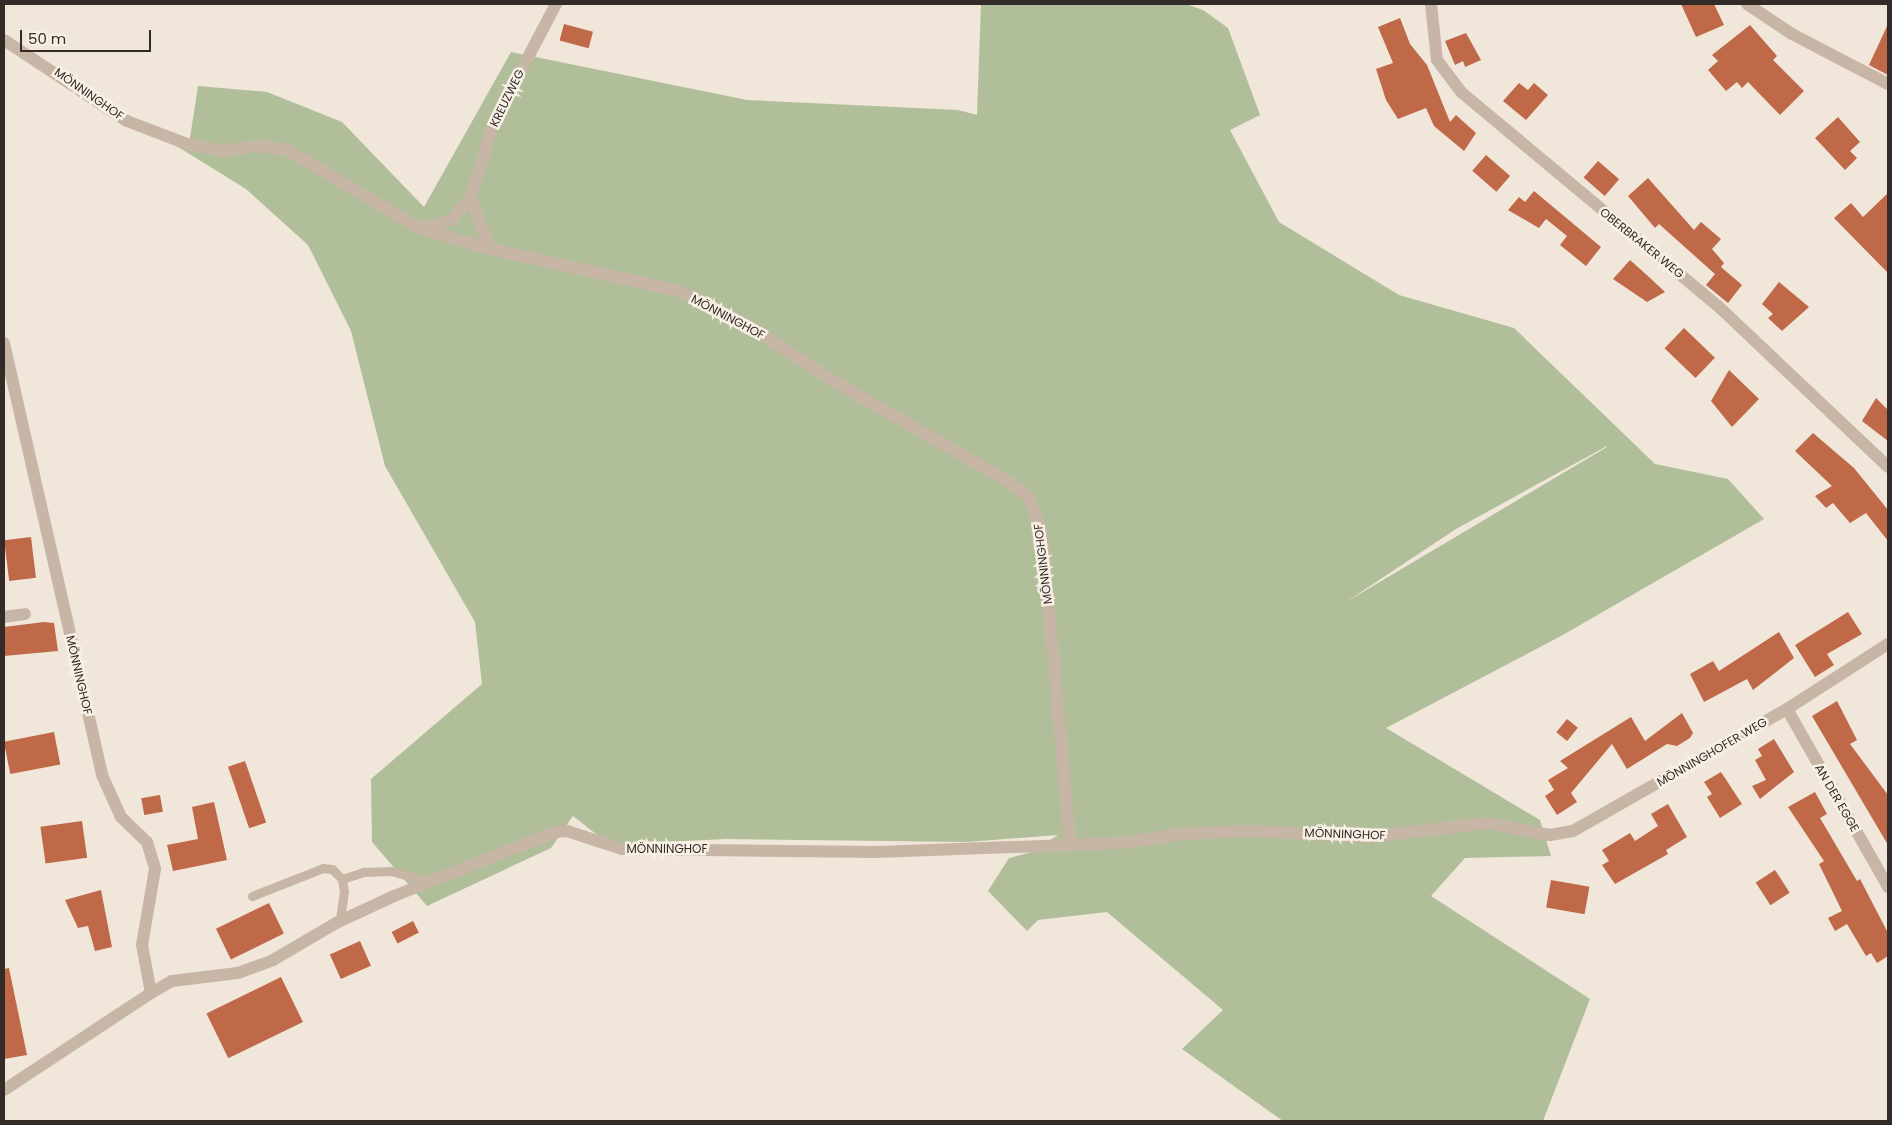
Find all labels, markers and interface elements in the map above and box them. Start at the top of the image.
scale bar [22,20,154,52]
text: 50 m [28,28,66,49]
street label: MÖNNINGHOF [52,65,126,123]
street label: KREUZWEG [487,67,527,129]
street label: OBERBRAKER WEG [1597,205,1687,281]
street label: MÖNNINGHOF [689,292,767,342]
street label: MÖNNINGHOF [1031,523,1055,605]
street label: MÖNNINGHOF [63,634,95,716]
street label: MÖNNINGHOFER WEG [1654,715,1770,789]
street label: AN DER EGGE [1812,762,1862,834]
street label: MÖNNINGHOF [1304,825,1386,843]
street label: MÖNNINGHOF [626,842,708,856]

